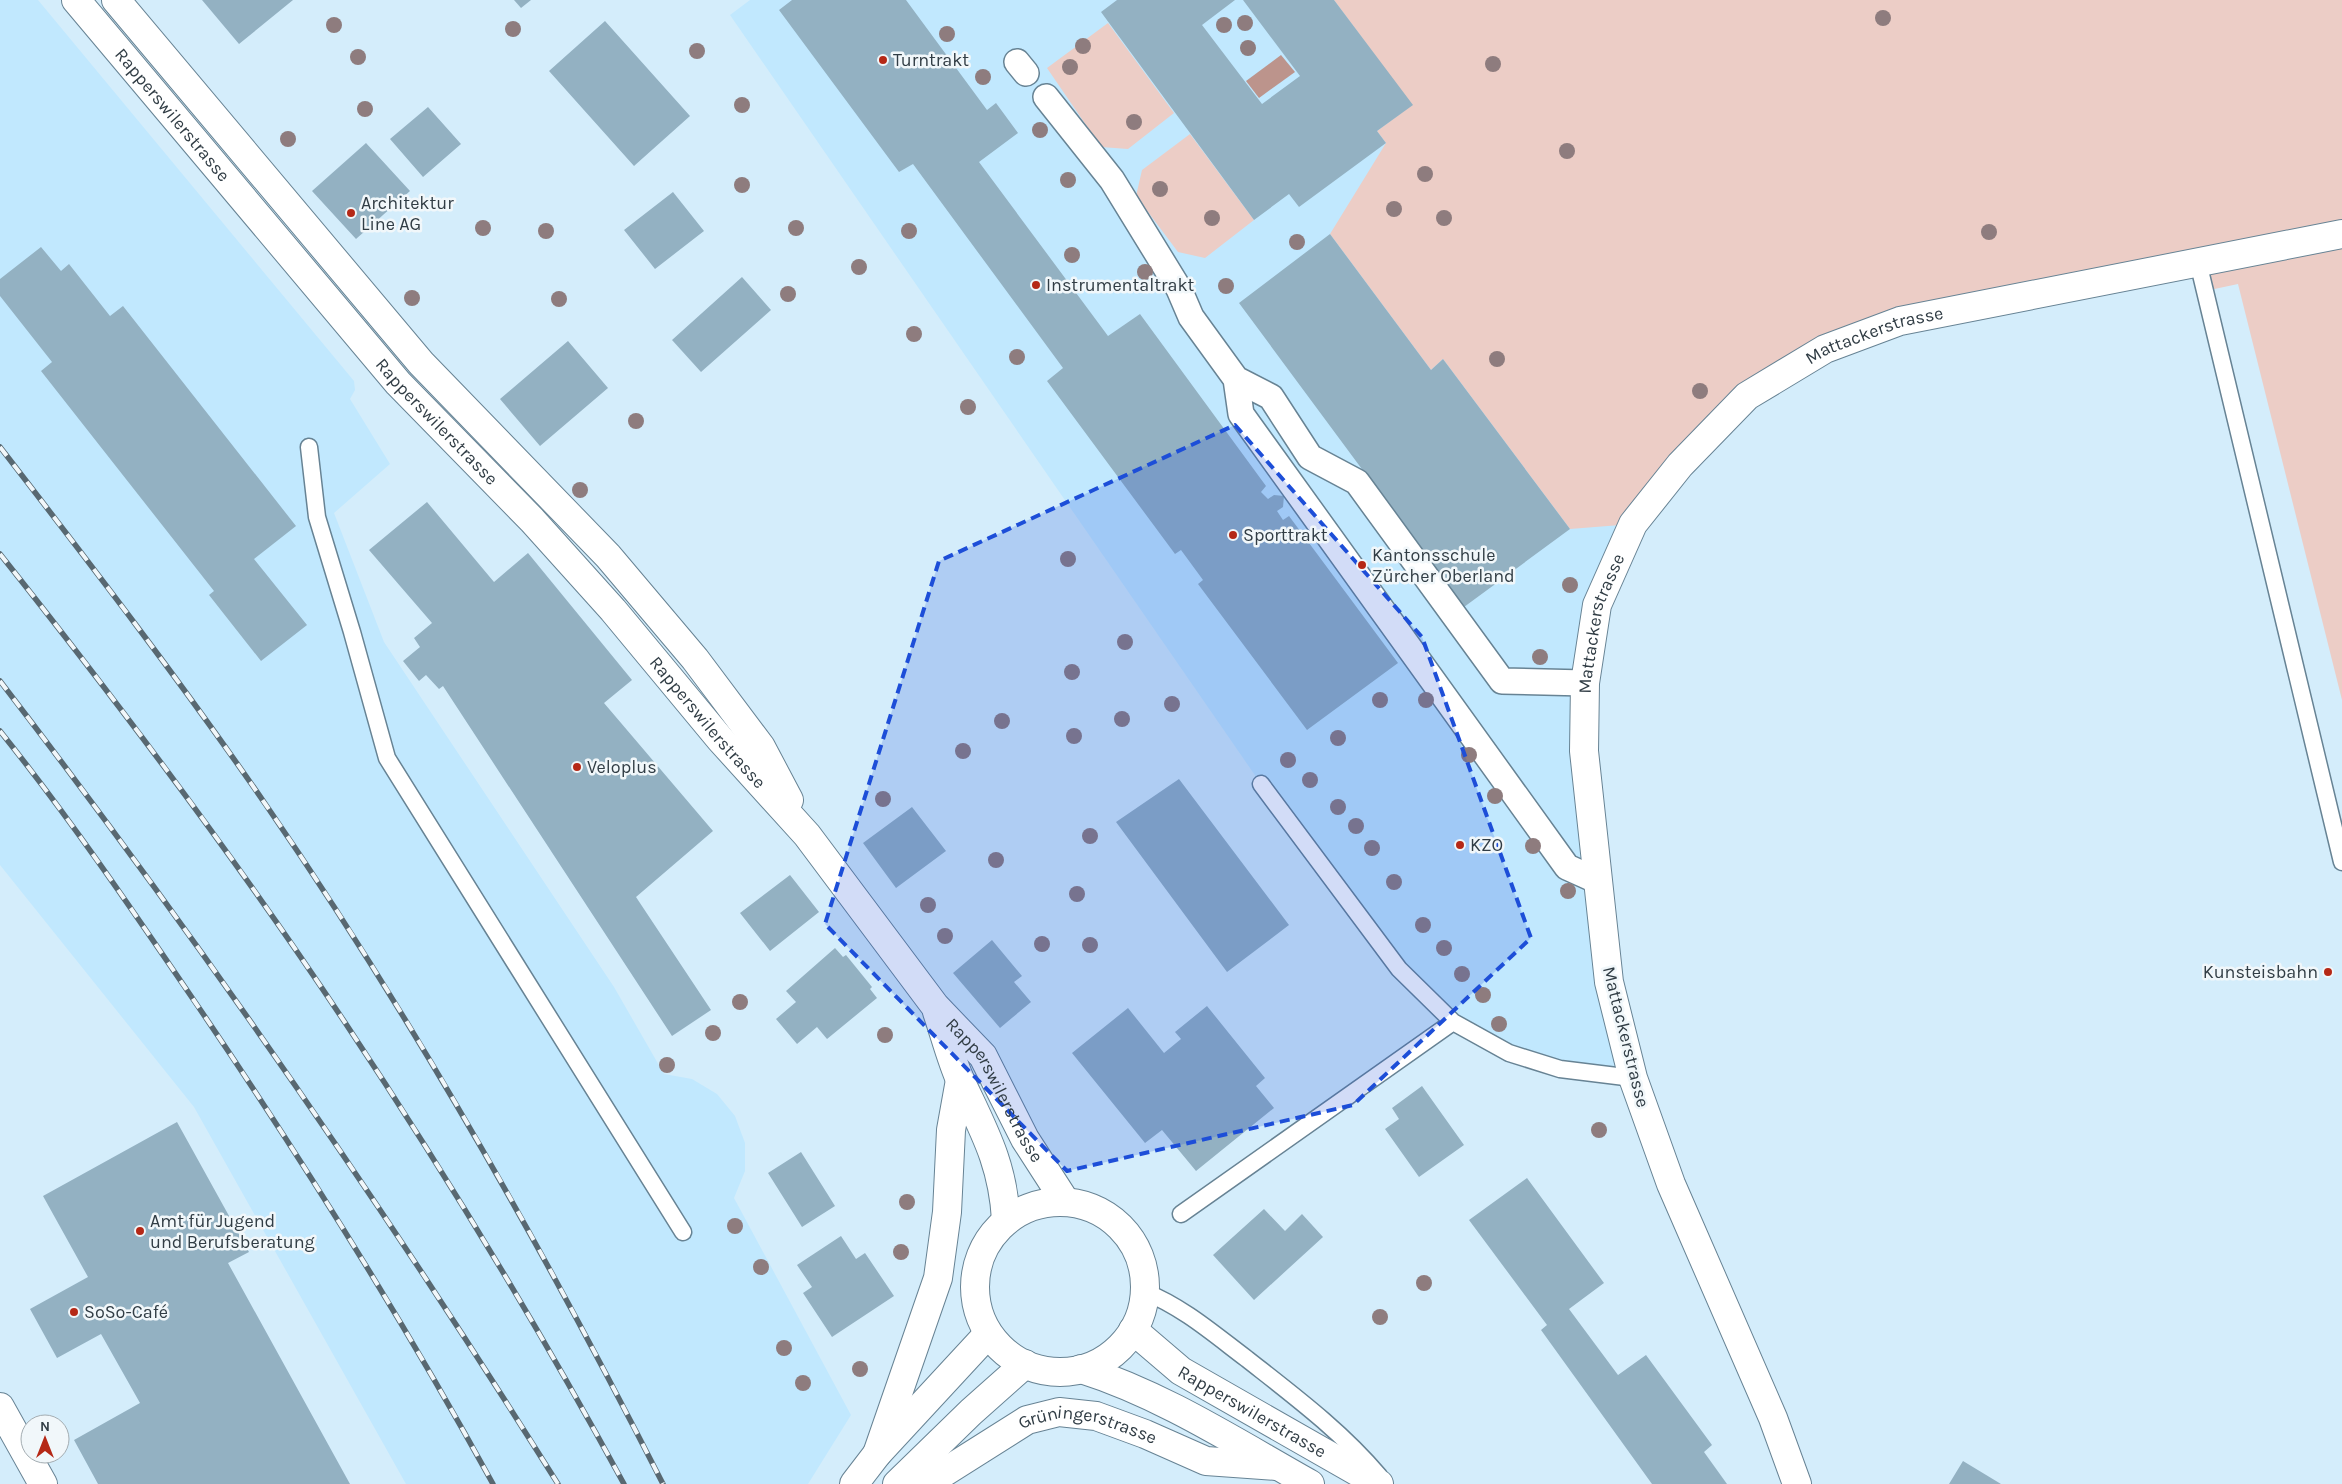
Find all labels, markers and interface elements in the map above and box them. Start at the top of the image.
street label: Rapperswilerstrasse [110,44,235,186]
place label: Turntrakt [893,49,969,71]
marker: Turntrakt [877,54,889,66]
place label: Architektur Line AG [361,192,454,235]
marker: Architektur Line AG [345,207,357,219]
place label: Instrumentaltrakt [1046,274,1195,296]
marker: Instrumentaltrakt [1030,279,1042,291]
street label: Mattackerstrasse [1801,302,1945,369]
street label: Rapperswilerstrasse [371,354,503,490]
place label: Sporttrakt [1243,524,1328,546]
marker: Sporttrakt [1227,529,1239,541]
place label: Kantonsschule Zürcher Oberland [1372,544,1515,587]
street label: Mattackerstrasse [1574,550,1629,694]
marker: Kantonsschule Zürcher Oberland [1356,559,1368,571]
street label: Rapperswilerstrasse [645,652,770,793]
place label: Veloplus [587,756,657,778]
marker: Veloplus [571,761,583,773]
place label: KZO [1470,834,1503,856]
marker: KZO [1454,839,1466,851]
place label: Kunsteisbahn [2203,961,2318,983]
street label: Mattackerstrasse [1598,964,1654,1110]
marker: Kunsteisbahn [2322,966,2334,978]
street label: Rapperswilerstrasse [941,1013,1048,1166]
place label: Amt für Jugend und Berufsberatung [150,1210,315,1253]
marker: Amt für Jugend und Berufsberatung [134,1225,146,1237]
place label: SoSo-Café [84,1301,168,1323]
marker: SoSo-Café [68,1306,80,1318]
street label: Rapperswilerstrasse [1174,1361,1330,1463]
street label: Grüningerstrasse [1014,1401,1160,1449]
north arrow [20,1414,70,1464]
text: N [40,1418,50,1435]

